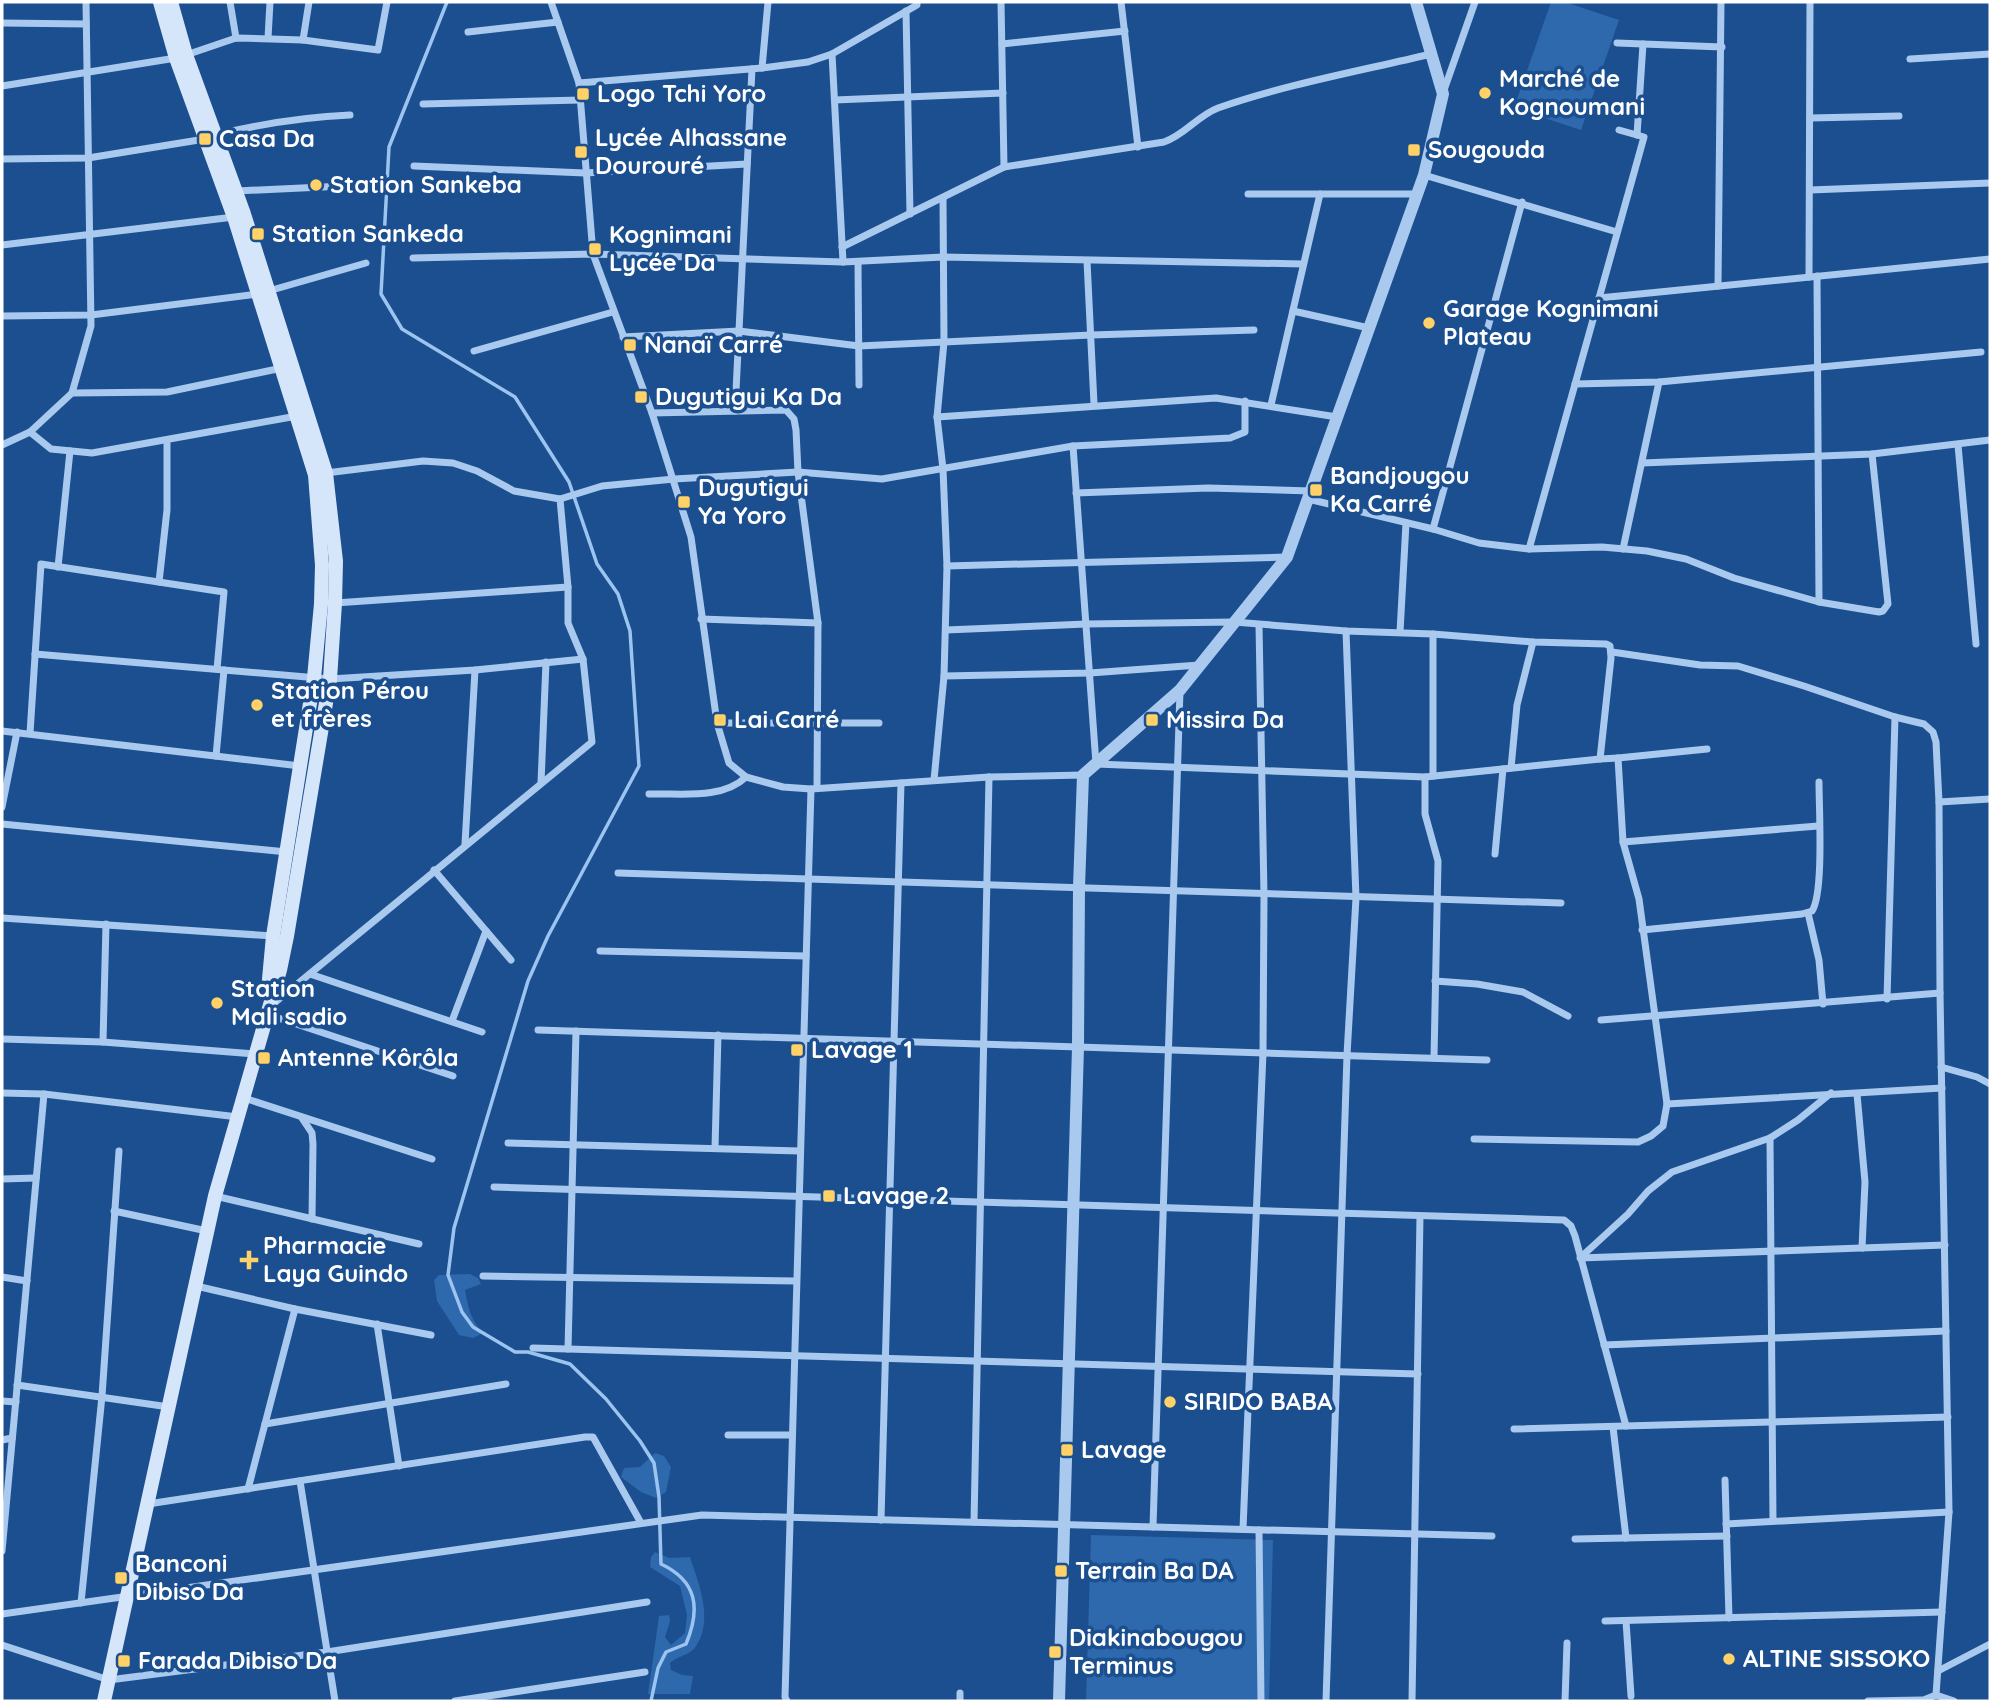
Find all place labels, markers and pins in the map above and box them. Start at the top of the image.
place label: Marché de Kognoumani [1499,63,1645,121]
place label: Logo Tchi Yoro [597,78,766,108]
marker: Marché de Kognoumani [1477,85,1493,101]
marker: Logo Tchi Yoro [575,86,591,102]
place label: Lycée Alhassane Dourouré [595,122,787,180]
place label: Casa Da [219,123,315,153]
marker: Casa Da [197,131,213,147]
place label: Sougouda [1428,134,1545,164]
marker: Sougouda [1406,142,1422,158]
marker: Lycée Alhassane Dourouré [573,144,589,160]
place label: Station Sankeba [330,169,522,199]
marker: Station Sankeba [308,177,324,193]
place label: Station Sankeda [272,218,464,248]
place label: Kognimani Lycée Da [609,219,732,277]
marker: Station Sankeda [250,226,266,242]
marker: Kognimani Lycée Da [587,241,603,257]
place label: Garage Kognimani Plateau [1443,293,1659,351]
marker: Garage Kognimani Plateau [1421,315,1437,331]
place label: Nanaï Carré [644,329,783,359]
marker: Nanaï Carré [622,337,638,353]
place label: Dugutigui Ka Da [655,381,842,411]
marker: Dugutigui Ka Da [633,389,649,405]
place label: Bandjougou Ka Carré [1330,460,1470,518]
place label: Dugutigui Ya Yoro [698,472,809,530]
marker: Bandjougou Ka Carré [1308,482,1324,498]
marker: Dugutigui Ya Yoro [676,494,692,510]
place label: Station Pérou et frères [271,675,429,733]
marker: Station Pérou et frères [249,697,265,713]
place label: Lai Carré [734,704,840,734]
place label: Missira Da [1166,704,1284,734]
marker: Lai Carré [712,712,728,728]
marker: Missira Da [1144,712,1160,728]
place label: Station Mali sadio [231,973,347,1031]
marker: Station Mali sadio [209,995,225,1011]
place label: Lavage 1 [811,1034,913,1064]
place label: Antenne Kôrôla [278,1042,459,1072]
marker: Lavage 1 [789,1042,805,1058]
marker: Antenne Kôrôla [256,1050,272,1066]
place label: Lavage 2 [843,1180,949,1210]
marker: Lavage 2 [821,1188,837,1204]
place label: Pharmacie Laya Guindo [263,1230,408,1288]
marker: Pharmacie Laya Guindo [241,1252,257,1268]
place label: SIRIDO BABA [1184,1386,1333,1416]
marker: SIRIDO BABA [1162,1394,1178,1410]
place label: Lavage [1081,1434,1167,1464]
marker: Lavage [1059,1442,1075,1458]
place label: Banconi Dibiso Da [135,1548,244,1606]
place label: Terrain Ba DA [1075,1555,1234,1585]
marker: Terrain Ba DA [1053,1563,1069,1579]
marker: Banconi Dibiso Da [113,1570,129,1586]
place label: Diakinabougou Terminus [1069,1622,1243,1680]
place label: ALTINE SISSOKO [1743,1643,1930,1673]
marker: Diakinabougou Terminus [1047,1644,1063,1660]
place label: Farada Dibiso Da [138,1645,337,1675]
marker: ALTINE SISSOKO [1721,1651,1737,1667]
marker: Farada Dibiso Da [116,1653,132,1669]

